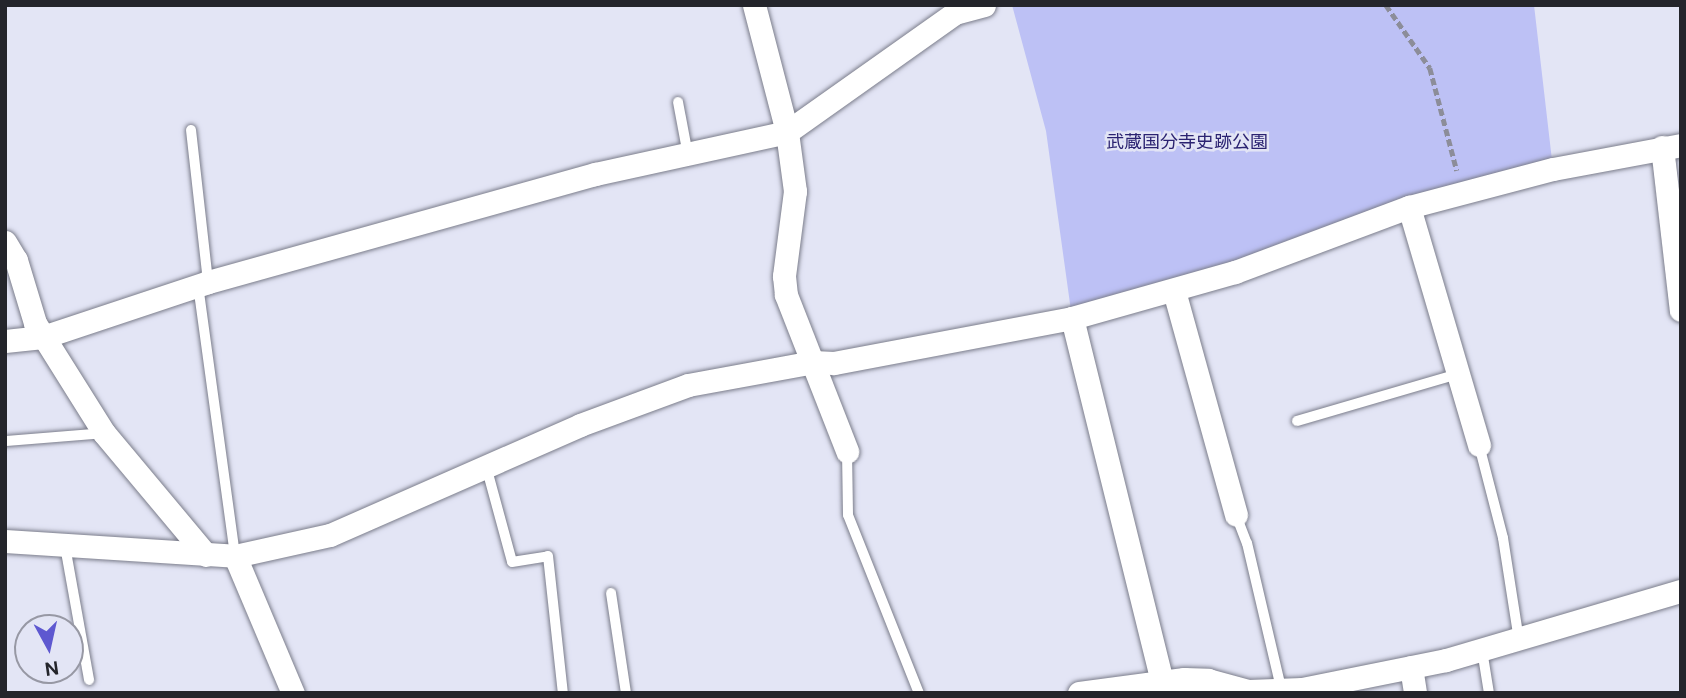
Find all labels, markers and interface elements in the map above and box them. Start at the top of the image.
park label: 武蔵国分寺史跡公園 [1106,131,1268,153]
north arrow [14,614,84,684]
text: N [43,655,60,682]

